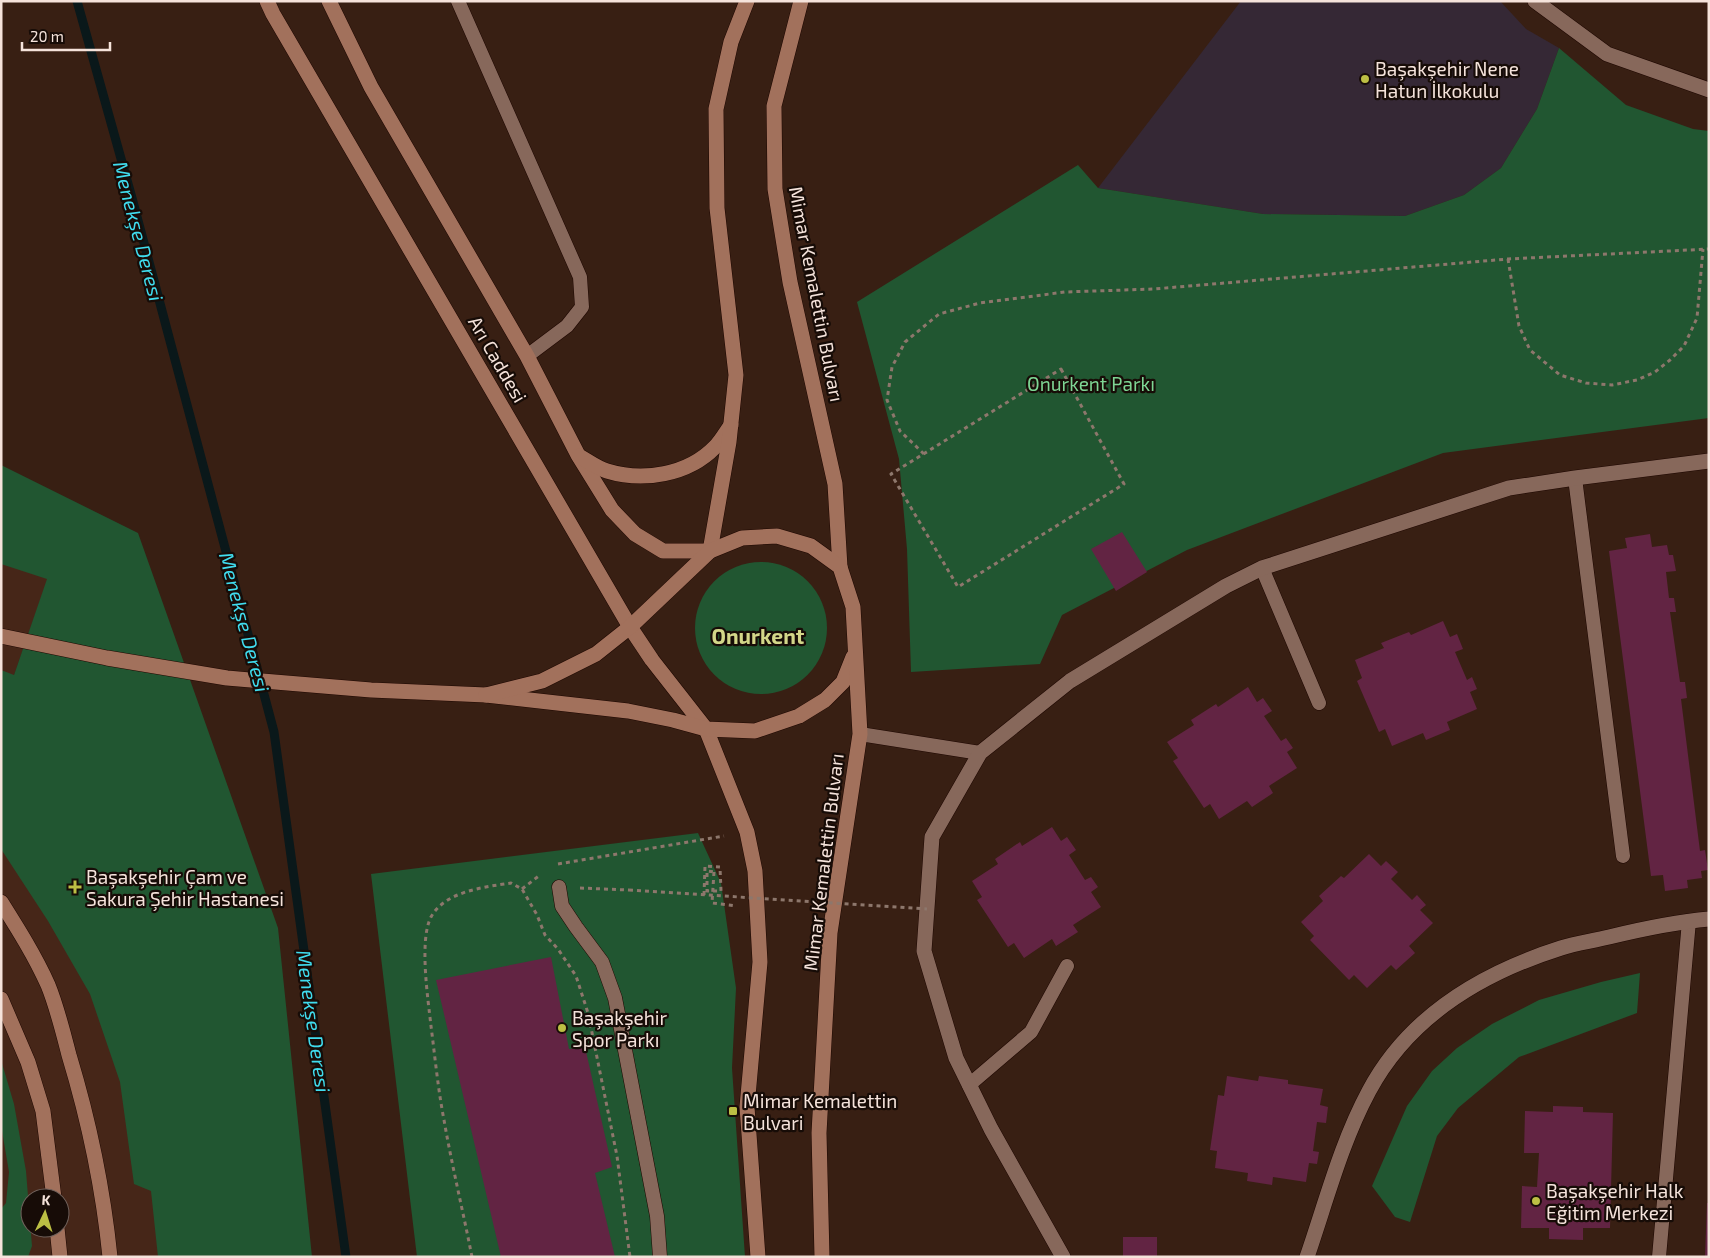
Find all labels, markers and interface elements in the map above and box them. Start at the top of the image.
scale bar [22,20,110,52]
text: 20 m [30,27,64,45]
place label: Başakşehir Nene Hatun İlkokulu [1375,57,1519,102]
marker: Başakşehir Nene Hatun İlkokulu [1359,73,1371,85]
water label: Menekşe Deresi [108,158,169,304]
street label: Mimar Kemalettin Bulvarı [785,184,849,404]
street label: Arı Caddesi [464,312,532,406]
park label: Onurkent Parkı [1027,372,1155,395]
water label: Menekşe Deresi [214,549,275,695]
district label: Onurkent [712,623,805,648]
street label: Mimar Kemalettin Bulvarı [798,752,848,972]
place label: Başakşehir Çam ve Sakura Şehir Hastanesi [86,865,284,911]
marker: Başakşehir Çam ve Sakura Şehir Hastanesi [68,880,82,894]
water label: Menekşe Deresi [291,948,336,1094]
place label: Başakşehir Spor Parkı [572,1006,668,1051]
marker: Başakşehir Spor Parkı [556,1022,568,1034]
place label: Mimar Kemalettin Bulvari [743,1089,897,1134]
marker: Mimar Kemalettin Bulvari [727,1105,739,1117]
place label: Başakşehir Halk Eğitim Merkezi [1546,1179,1684,1224]
north arrow [20,1188,70,1238]
text: K [41,1191,51,1208]
marker: Başakşehir Halk Eğitim Merkezi [1530,1195,1542,1207]

